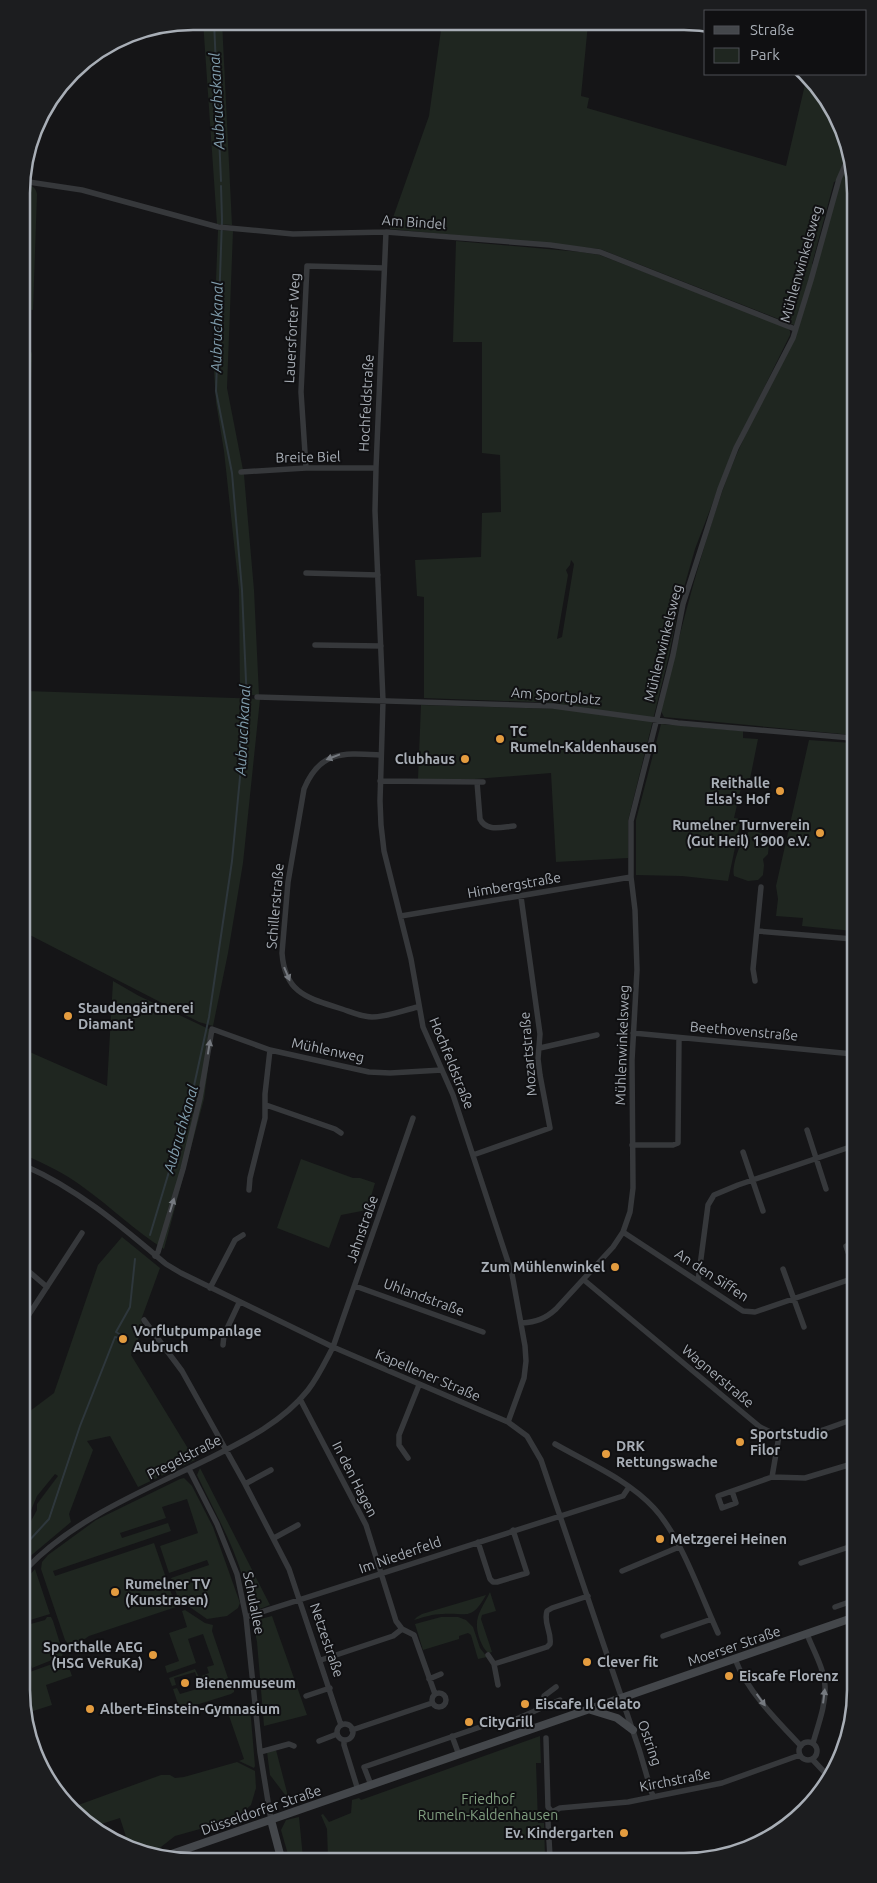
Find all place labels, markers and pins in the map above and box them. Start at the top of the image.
place label: TC Rumeln-Kaldenhausen [510,723,657,755]
marker: TC Rumeln-Kaldenhausen [494,733,506,745]
place label: Clubhaus [395,751,455,767]
marker: Clubhaus [459,753,471,765]
place label: Reithalle Elsa's Hof [706,775,770,807]
marker: Reithalle Elsa's Hof [774,785,786,797]
place label: Rumelner Turnverein (Gut Heil) 1900 e.V. [672,817,810,849]
marker: Rumelner Turnverein (Gut Heil) 1900 e.V. [814,827,826,839]
place label: Staudengärtnerei Diamant [78,1000,194,1032]
marker: Staudengärtnerei Diamant [62,1010,74,1022]
place label: Zum Mühlenwinkel [481,1259,605,1275]
marker: Zum Mühlenwinkel [609,1261,621,1273]
place label: Vorflutpumpanlage Aubruch [133,1323,262,1355]
marker: Vorflutpumpanlage Aubruch [117,1333,129,1345]
place label: Sportstudio Filor [750,1426,828,1458]
marker: Sportstudio Filor [734,1436,746,1448]
place label: DRK Rettungswache [616,1438,718,1470]
marker: DRK Rettungswache [600,1448,612,1460]
place label: Metzgerei Heinen [670,1531,787,1547]
marker: Metzgerei Heinen [654,1533,666,1545]
place label: Rumelner TV (Kunstrasen) [125,1576,211,1608]
marker: Rumelner TV (Kunstrasen) [109,1586,121,1598]
place label: Sporthalle AEG (HSG VeRuKa) [43,1639,143,1671]
marker: Sporthalle AEG (HSG VeRuKa) [147,1649,159,1661]
place label: Clever fit [597,1654,658,1670]
marker: Clever fit [581,1656,593,1668]
place label: Eiscafe Florenz [739,1668,839,1684]
marker: Eiscafe Florenz [723,1670,735,1682]
place label: Bienenmuseum [195,1675,296,1691]
marker: Bienenmuseum [179,1677,191,1689]
place label: Eiscafe Il Gelato [535,1696,641,1712]
marker: Eiscafe Il Gelato [519,1698,531,1710]
place label: Albert-Einstein-Gymnasium [100,1701,280,1717]
marker: Albert-Einstein-Gymnasium [84,1703,96,1715]
place label: CityGrill [479,1714,533,1730]
marker: CityGrill [463,1716,475,1728]
place label: Ev. Kindergarten [505,1825,614,1841]
marker: Ev. Kindergarten [618,1827,630,1839]

